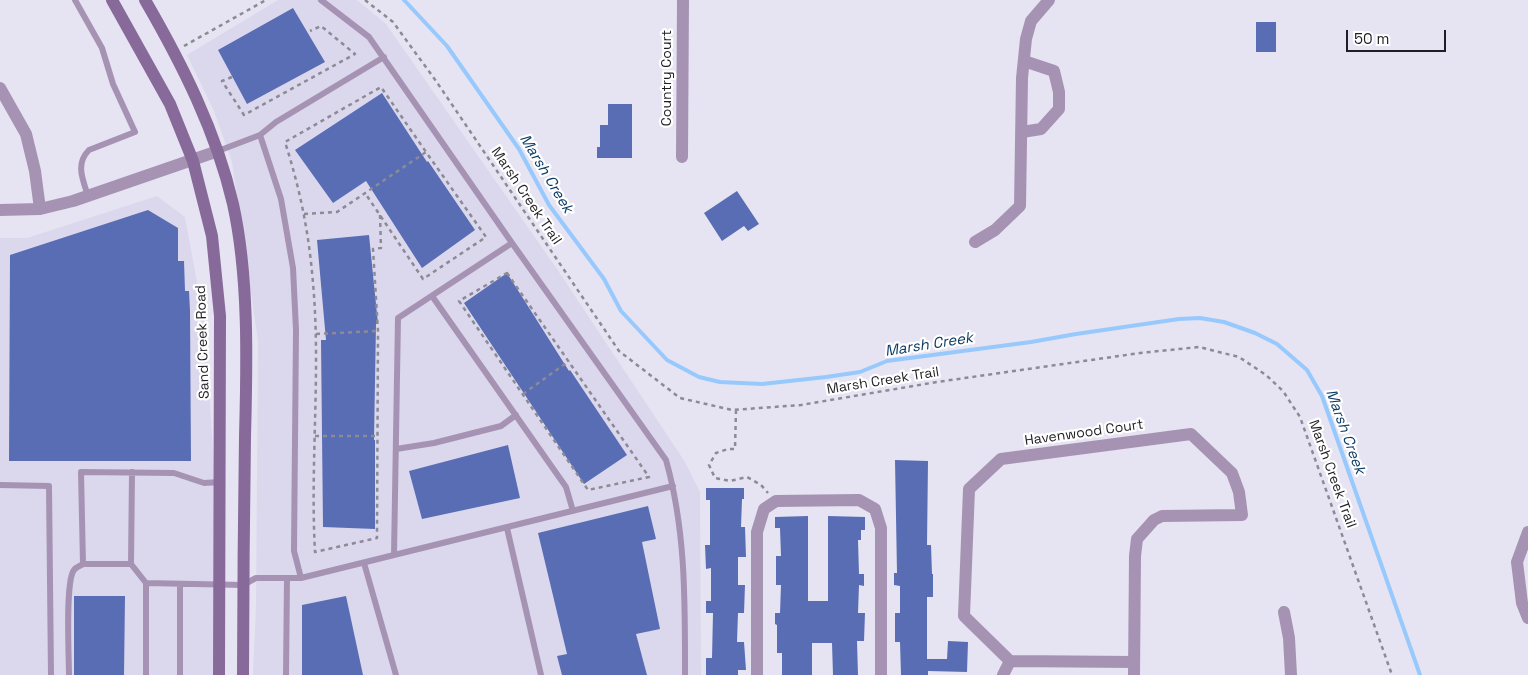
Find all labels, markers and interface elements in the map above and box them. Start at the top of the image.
scale bar [1348,20,1448,52]
text: 50 m [1354,29,1389,48]
street label: Country Court [659,30,675,126]
water label: Marsh Creek [515,131,577,217]
street label: Marsh Creek Trail [487,144,565,248]
street label: Sand Creek Road [193,285,213,399]
water label: Marsh Creek [884,329,974,361]
street label: Marsh Creek Trail [826,364,940,398]
water label: Marsh Creek [1321,387,1369,477]
street label: Havenwood Court [1023,416,1145,450]
street label: Marsh Creek Trail [1305,418,1359,530]

